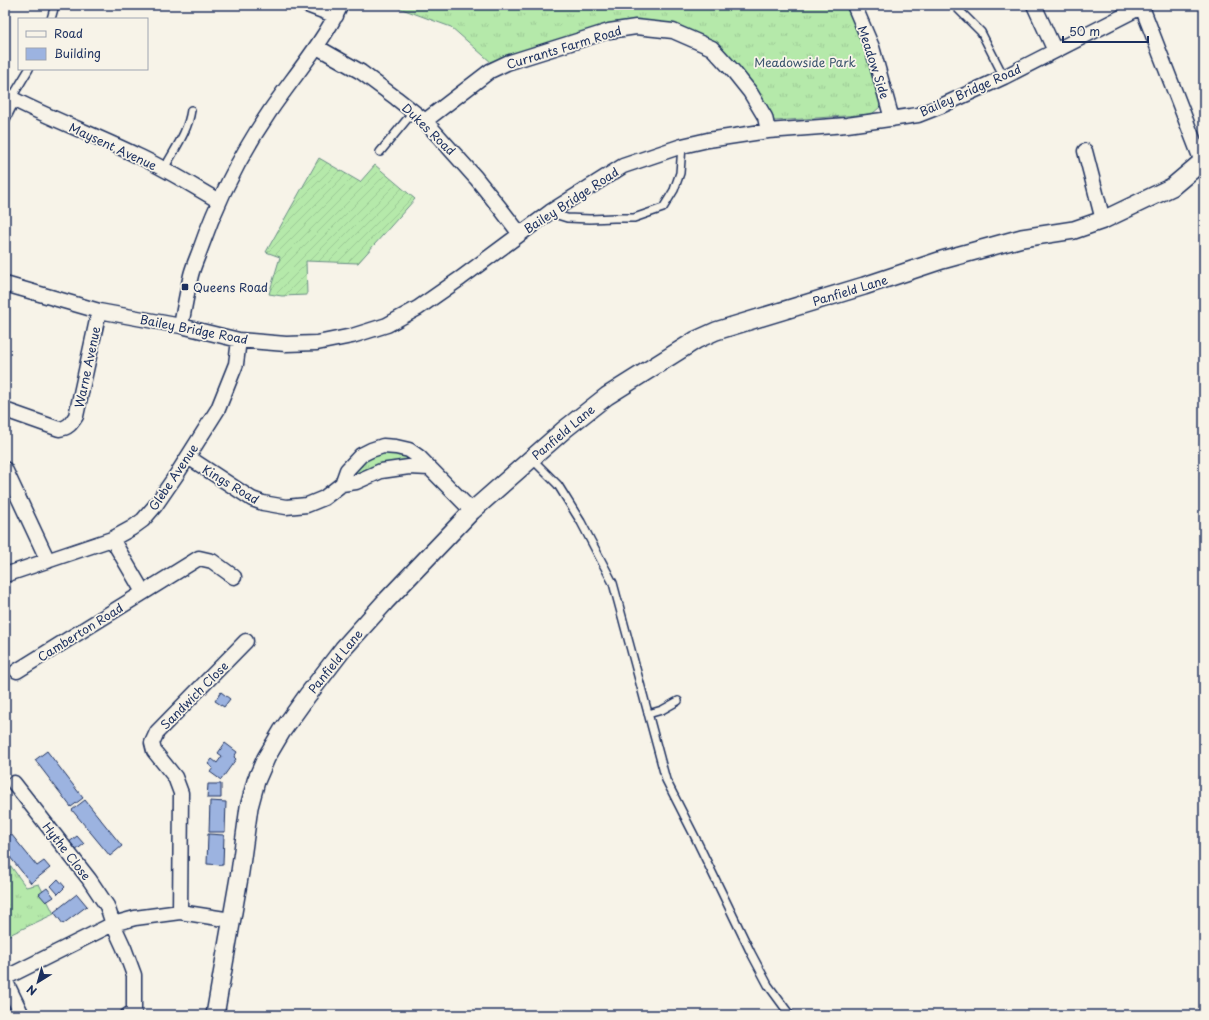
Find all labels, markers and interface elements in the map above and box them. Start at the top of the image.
legend [18,18,148,70]
scale bar [1063,18,1148,44]
street label: Currants Farm Road [504,21,624,73]
text: 50 m [1069,22,1100,40]
street label: Meadow Side [854,23,894,101]
text: Road [54,24,83,42]
text: Building [54,44,101,62]
park label: Meadowside Park [754,53,856,71]
street label: Bailey Bridge Road [916,59,1024,121]
street label: Dukes Road [398,99,460,159]
street label: Maysent Avenue [66,118,160,174]
street label: Bailey Bridge Road [520,163,622,237]
street label: Panfield Lane [810,270,890,310]
place label: Queens Road [193,278,268,296]
marker: Queens Road [180,282,190,292]
street label: Bailey Bridge Road [138,310,250,348]
street label: Warne Avenue [70,324,104,409]
street label: Panfield Lane [527,400,599,464]
street label: Glebe Avenue [144,440,202,514]
street label: Kings Road [199,460,263,508]
street label: Camberton Road [34,598,126,666]
street label: Panfield Lane [304,625,367,697]
street label: Sandwich Close [156,657,232,733]
street label: Hythe Close [39,818,95,884]
north arrow [18,962,58,1002]
text: N [23,981,40,1000]

